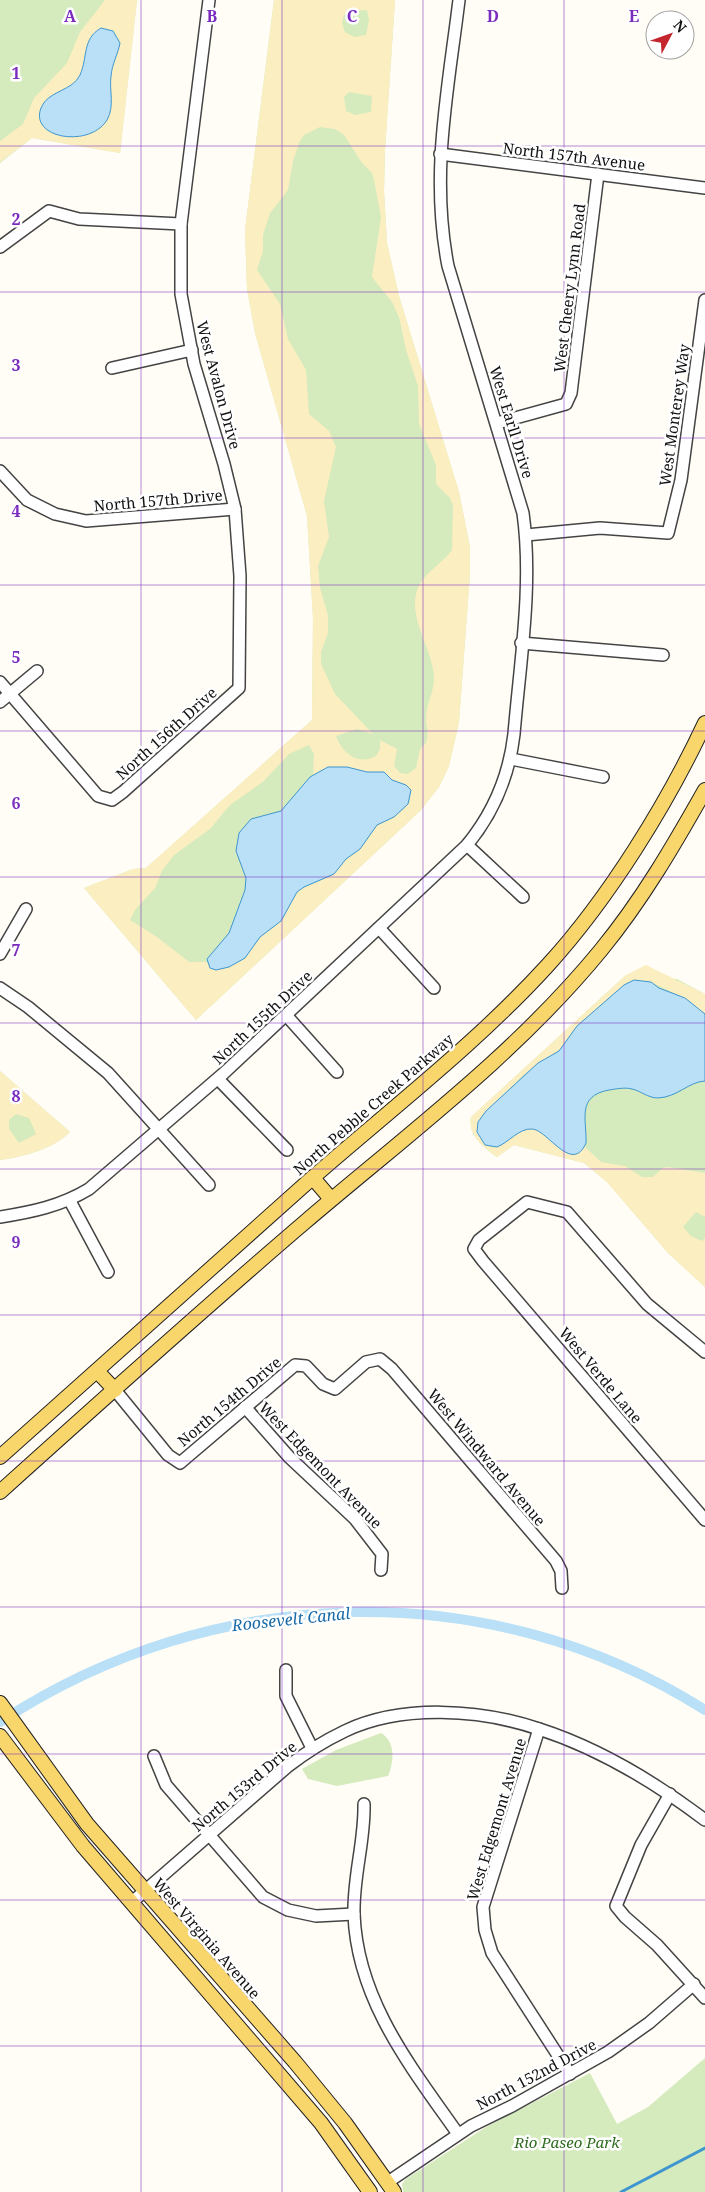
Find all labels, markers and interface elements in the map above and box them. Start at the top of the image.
text: A [64,5,77,27]
text: B [207,5,218,27]
text: C [347,5,358,27]
text: D [487,5,499,27]
text: E [629,5,639,27]
north arrow [645,10,695,60]
text: N [669,16,691,37]
text: 1 [11,62,21,84]
street label: North 157th Avenue [502,137,646,175]
street label: West Cheery Lynn Road [549,203,589,373]
text: 2 [11,208,21,230]
street label: West Avalon Drive [192,319,246,451]
street label: West Monterey Way [654,342,694,487]
text: 3 [11,354,21,376]
street label: West Earll Drive [485,363,539,481]
street label: North 157th Drive [93,484,223,516]
text: 4 [11,500,21,522]
text: 5 [11,646,21,668]
street label: North 156th Drive [111,682,221,784]
text: 6 [11,792,21,814]
text: 7 [11,939,21,961]
street label: North 155th Drive [208,966,316,1068]
street label: North Pebble Creek Parkway [289,1029,458,1179]
text: 8 [11,1085,21,1107]
text: 9 [11,1231,21,1253]
street label: West Verde Lane [555,1323,647,1427]
street label: North 154th Drive [173,1352,285,1450]
street label: West Windward Avenue [424,1384,550,1530]
street label: West Edgemont Avenue [255,1397,387,1533]
water label: Roosevelt Canal [230,1602,351,1636]
street label: West Edgemont Avenue [462,1735,530,1903]
street label: North 153rd Drive [188,1736,300,1836]
street label: West Virginia Avenue [149,1873,265,2003]
street label: North 152nd Drive [472,2034,600,2114]
park label: Rio Paseo Park [513,2132,620,2152]

